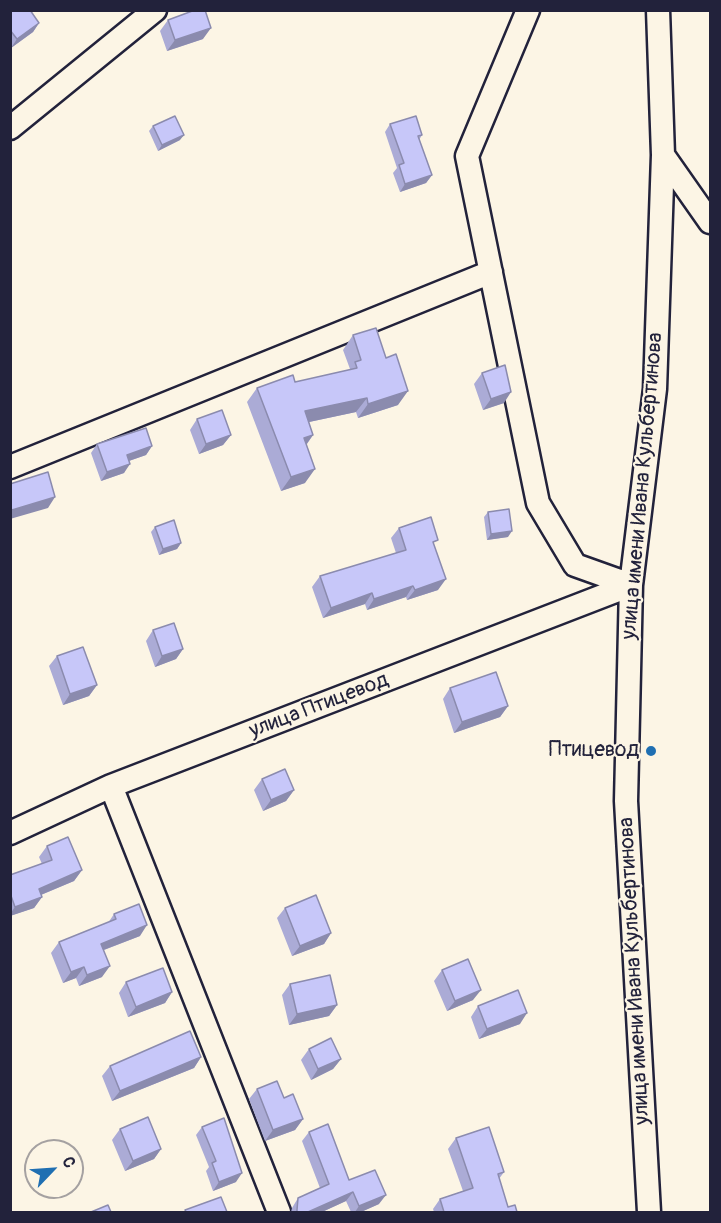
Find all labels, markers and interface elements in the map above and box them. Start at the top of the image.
street label: улица имени Ивана Кульбертинова [617,331,669,641]
street label: улица Птицевод [246,668,392,744]
place label: Птицевод [549,738,639,764]
marker: Птицевод [644,744,658,758]
street label: улица имени Ивана Кульбертинова [614,817,656,1125]
north arrow [24,1139,84,1199]
text: С [57,1154,80,1171]

